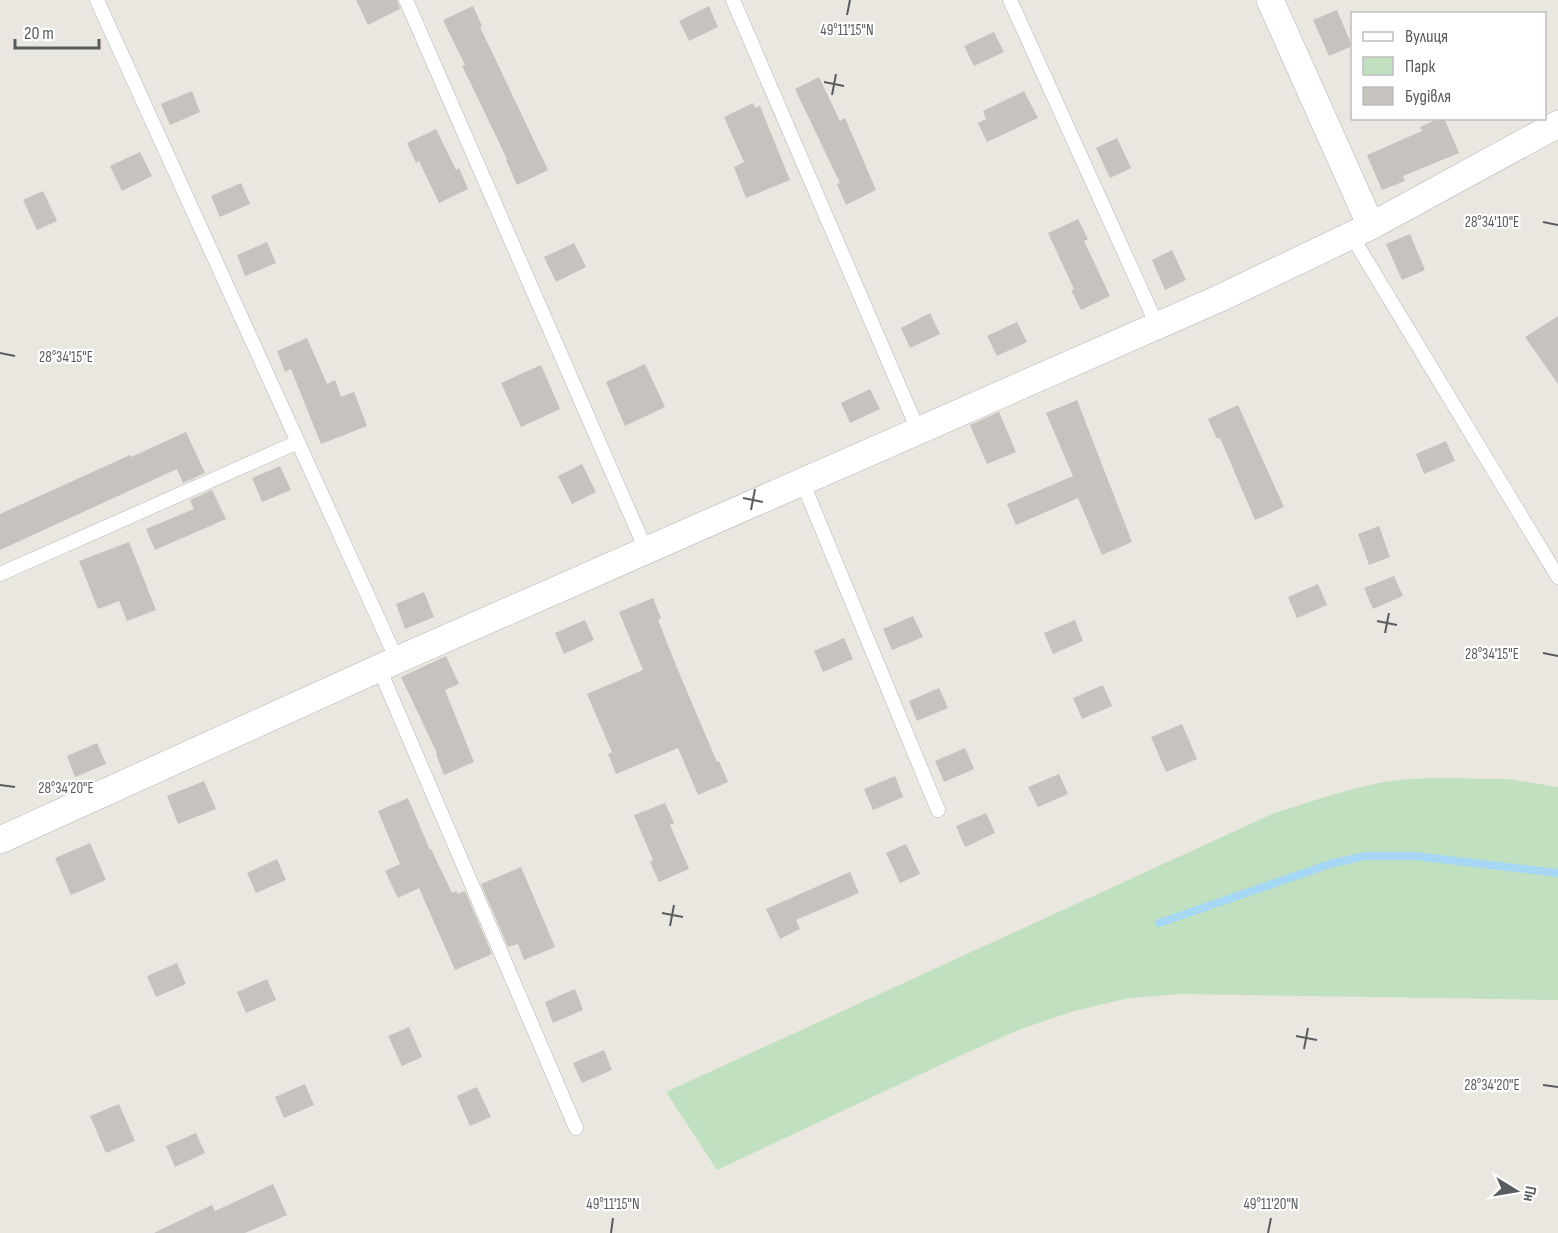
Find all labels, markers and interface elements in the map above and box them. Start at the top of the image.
scale bar [15,12,99,50]
legend [1351,12,1546,120]
text: 49°11'15"N [820,21,874,40]
text: 20 m [24,23,54,44]
text: Вулиця [1405,26,1448,47]
text: Парк [1405,56,1436,77]
text: Будівля [1405,86,1451,107]
text: 28°34'10"E [1465,213,1519,232]
text: 28°34'15"E [39,348,93,367]
text: 28°34'15"E [1465,645,1519,664]
text: 28°34'20"E [38,779,94,798]
text: 28°34'20"E [1464,1076,1520,1095]
north arrow [1486,1161,1546,1221]
text: Пн [1518,1184,1540,1203]
text: 49°11'15"N [586,1195,640,1214]
text: 49°11'20"N [1244,1195,1298,1214]

